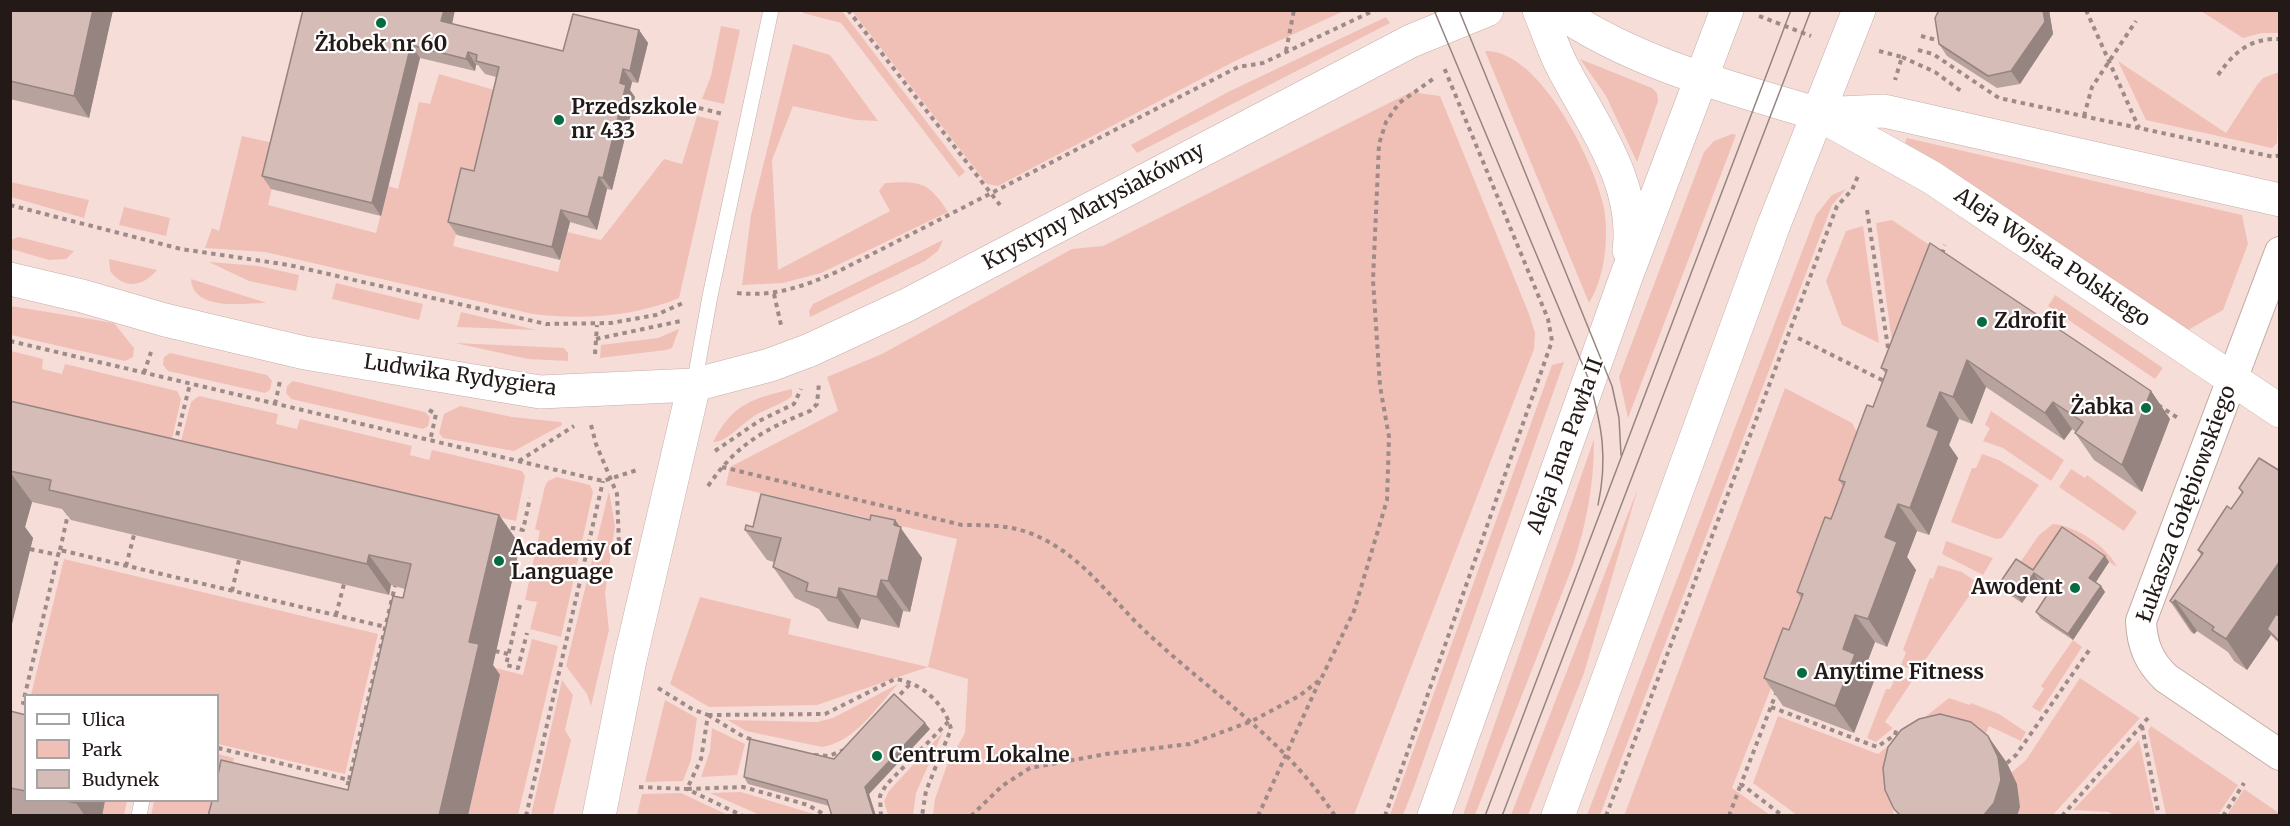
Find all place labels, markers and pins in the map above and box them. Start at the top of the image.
marker: Żłobek nr 60 [374,16,388,30]
place label: Żłobek nr 60 [315,32,447,58]
place label: Przedszkole nr 433 [571,95,697,145]
marker: Przedszkole nr 433 [552,113,566,127]
place label: Zdrofit [1994,309,2067,335]
marker: Zdrofit [1975,315,1989,329]
place label: Żabka [2070,395,2134,421]
marker: Żabka [2139,401,2153,415]
place label: Academy of Language [511,536,631,586]
marker: Academy of Language [492,554,506,568]
place label: Awodent [1971,575,2063,601]
marker: Awodent [2068,581,2082,595]
place label: Anytime Fitness [1814,660,1984,686]
marker: Anytime Fitness [1795,666,1809,680]
place label: Centrum Lokalne [889,743,1070,769]
marker: Centrum Lokalne [870,749,884,763]

